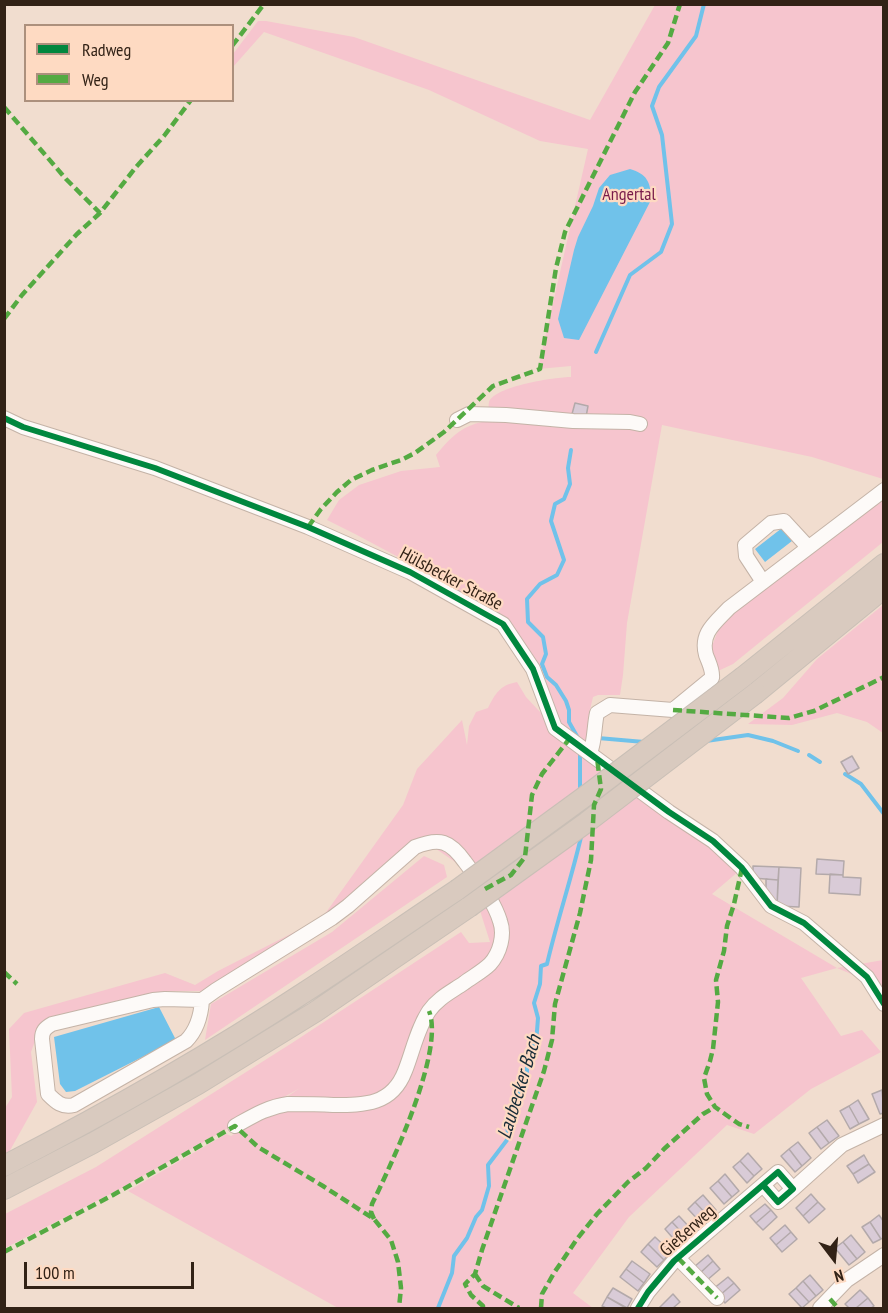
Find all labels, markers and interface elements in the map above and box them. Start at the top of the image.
legend [24,24,234,102]
text: Radweg [82,38,131,61]
text: Weg [82,68,109,91]
park label: Angertal [602,184,656,206]
street label: Hülsbecker Straße [396,543,506,615]
water label: Laubecker Bach [493,1032,547,1142]
street label: Gießerweg [656,1201,720,1261]
north arrow [804,1229,864,1289]
scale bar [27,1250,196,1288]
text: 100 m [35,1261,75,1284]
text: N [832,1265,846,1287]

